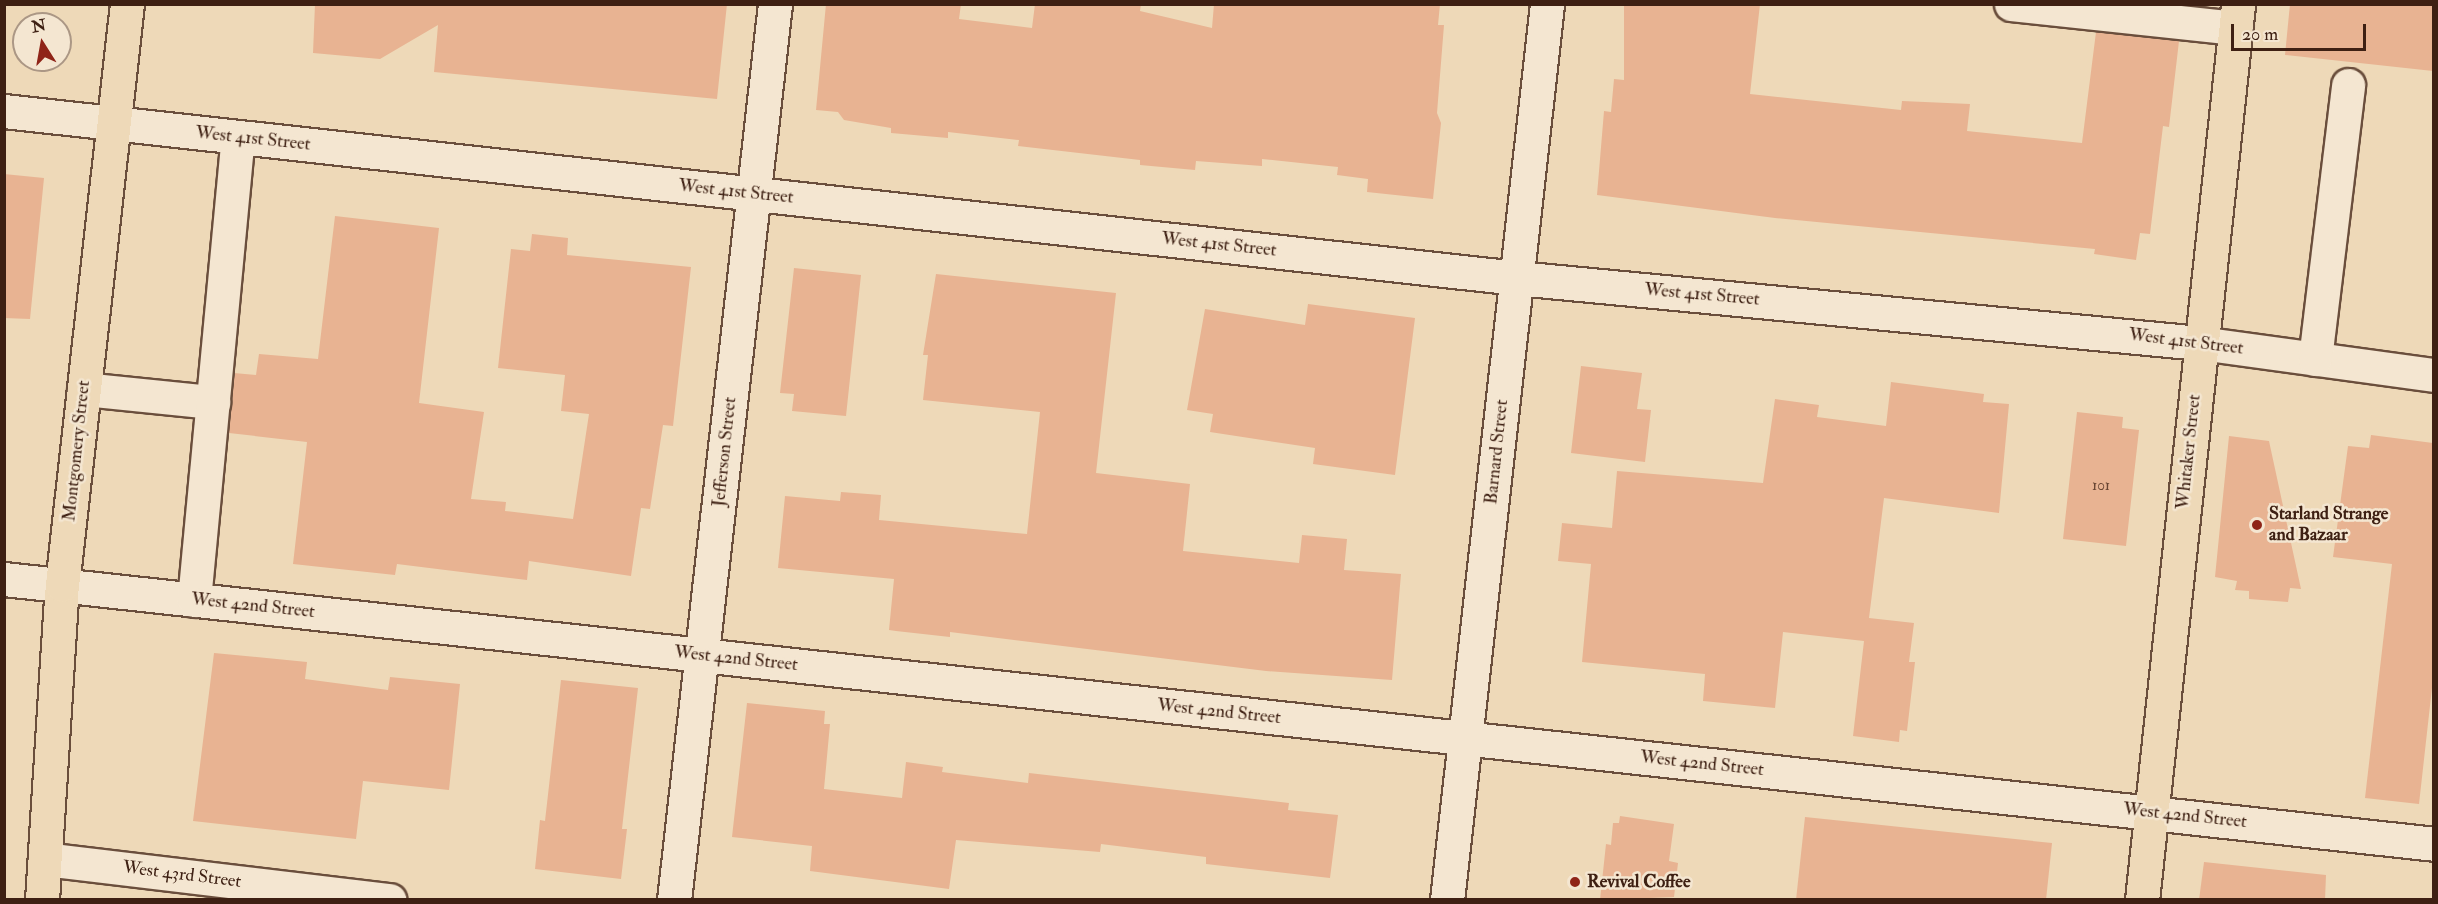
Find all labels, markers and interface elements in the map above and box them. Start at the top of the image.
north arrow [12,12,72,72]
scale bar [2234,12,2369,50]
text: N [30,15,48,37]
text: 20 m [2242,23,2278,46]
street label: West 41st Street [195,122,311,156]
street label: West 41st Street [678,175,794,209]
street label: West 41st Street [1161,228,1277,262]
street label: West 41st Street [1644,279,1760,311]
street label: West 41st Street [2127,324,2245,360]
street label: Montgomery Street [59,380,95,522]
street label: Whitaker Street [2172,393,2206,511]
street label: Jefferson Street [708,396,742,508]
street label: Barnard Street [1481,399,1513,505]
house number: 101 [2092,477,2110,495]
place label: Starland Strange and Bazaar [2269,504,2388,546]
marker: Starland Strange and Bazaar [2250,518,2264,532]
street label: West 42nd Street [190,589,316,623]
street label: West 42nd Street [673,642,799,676]
street label: West 42nd Street [1156,695,1282,729]
street label: West 42nd Street [1639,747,1765,781]
street label: West 42nd Street [2122,799,2248,833]
street label: West 43rd Street [121,857,243,893]
place label: Revival Coffee [1587,871,1690,893]
marker: Revival Coffee [1568,875,1582,889]

